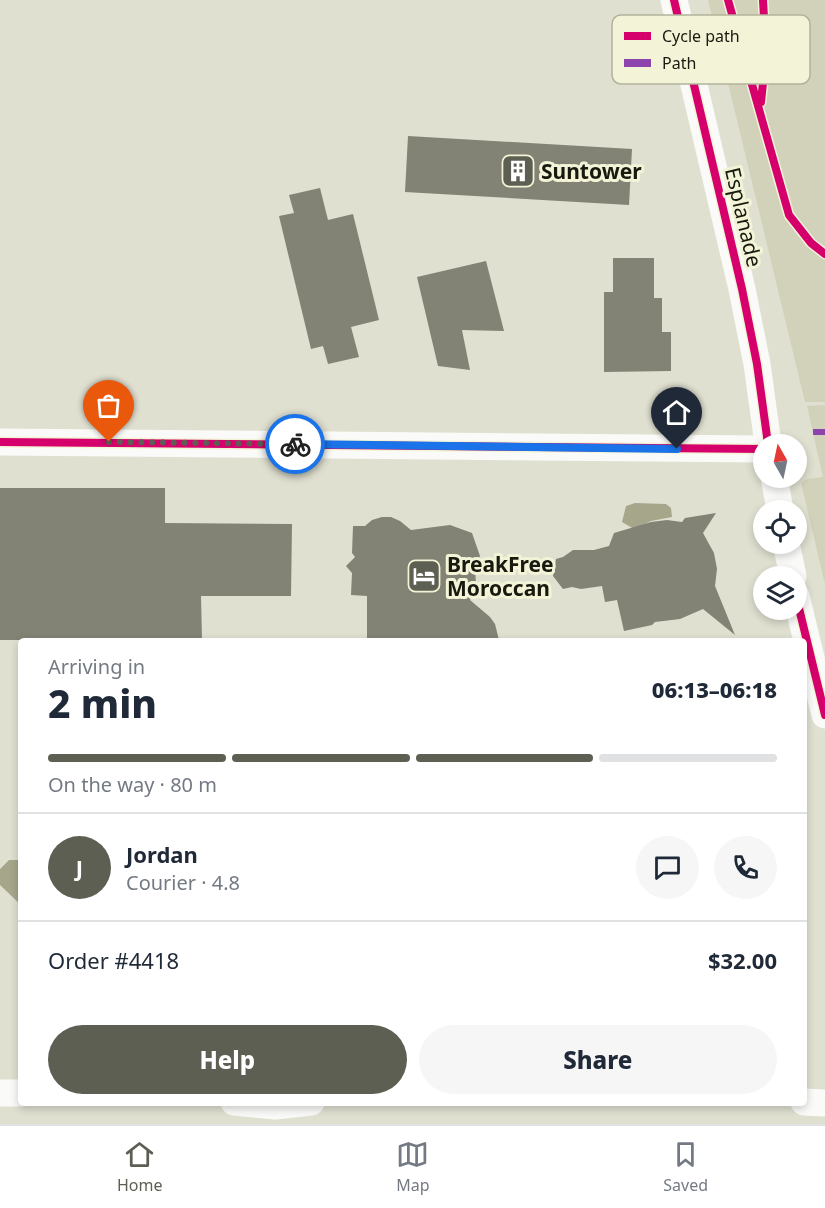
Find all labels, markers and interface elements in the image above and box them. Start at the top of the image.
legend [612,15,810,84]
text: Cycle path [662,25,740,47]
text: Path [662,52,696,74]
building icon: Suntower [500,153,536,189]
place label: Suntower [541,157,642,185]
street label: Esplanade [719,164,769,270]
pin [83,380,134,442]
pin [651,387,702,449]
icon: bag [92,389,125,422]
icon: home [660,396,693,429]
courier [265,414,325,474]
icon: bike [279,428,312,461]
north arrow [753,434,807,488]
map controls [753,434,807,620]
button: locate [753,500,807,554]
place label: BreakFree Moroccan [447,550,554,602]
hotel icon: BreakFree Moroccan [406,558,442,594]
button: layers [753,566,807,620]
text: Arriving in [48,653,145,680]
text: 06:13–06:18 [652,674,777,704]
text: 2 min [48,676,157,729]
text: On the way · 80 m [48,771,217,798]
button: chat [636,836,699,899]
button: phone [714,836,777,899]
text: Jordan [126,839,198,869]
text: J [76,852,83,882]
text: Courier · 4.8 [126,869,240,896]
text: Order #4418 [48,945,179,975]
text: $32.00 [708,945,777,975]
button: Help [48,1025,407,1094]
button: Share [419,1025,777,1094]
tab: Home [117,1138,162,1196]
tab: Map [396,1138,430,1196]
tab: Saved [663,1138,708,1196]

